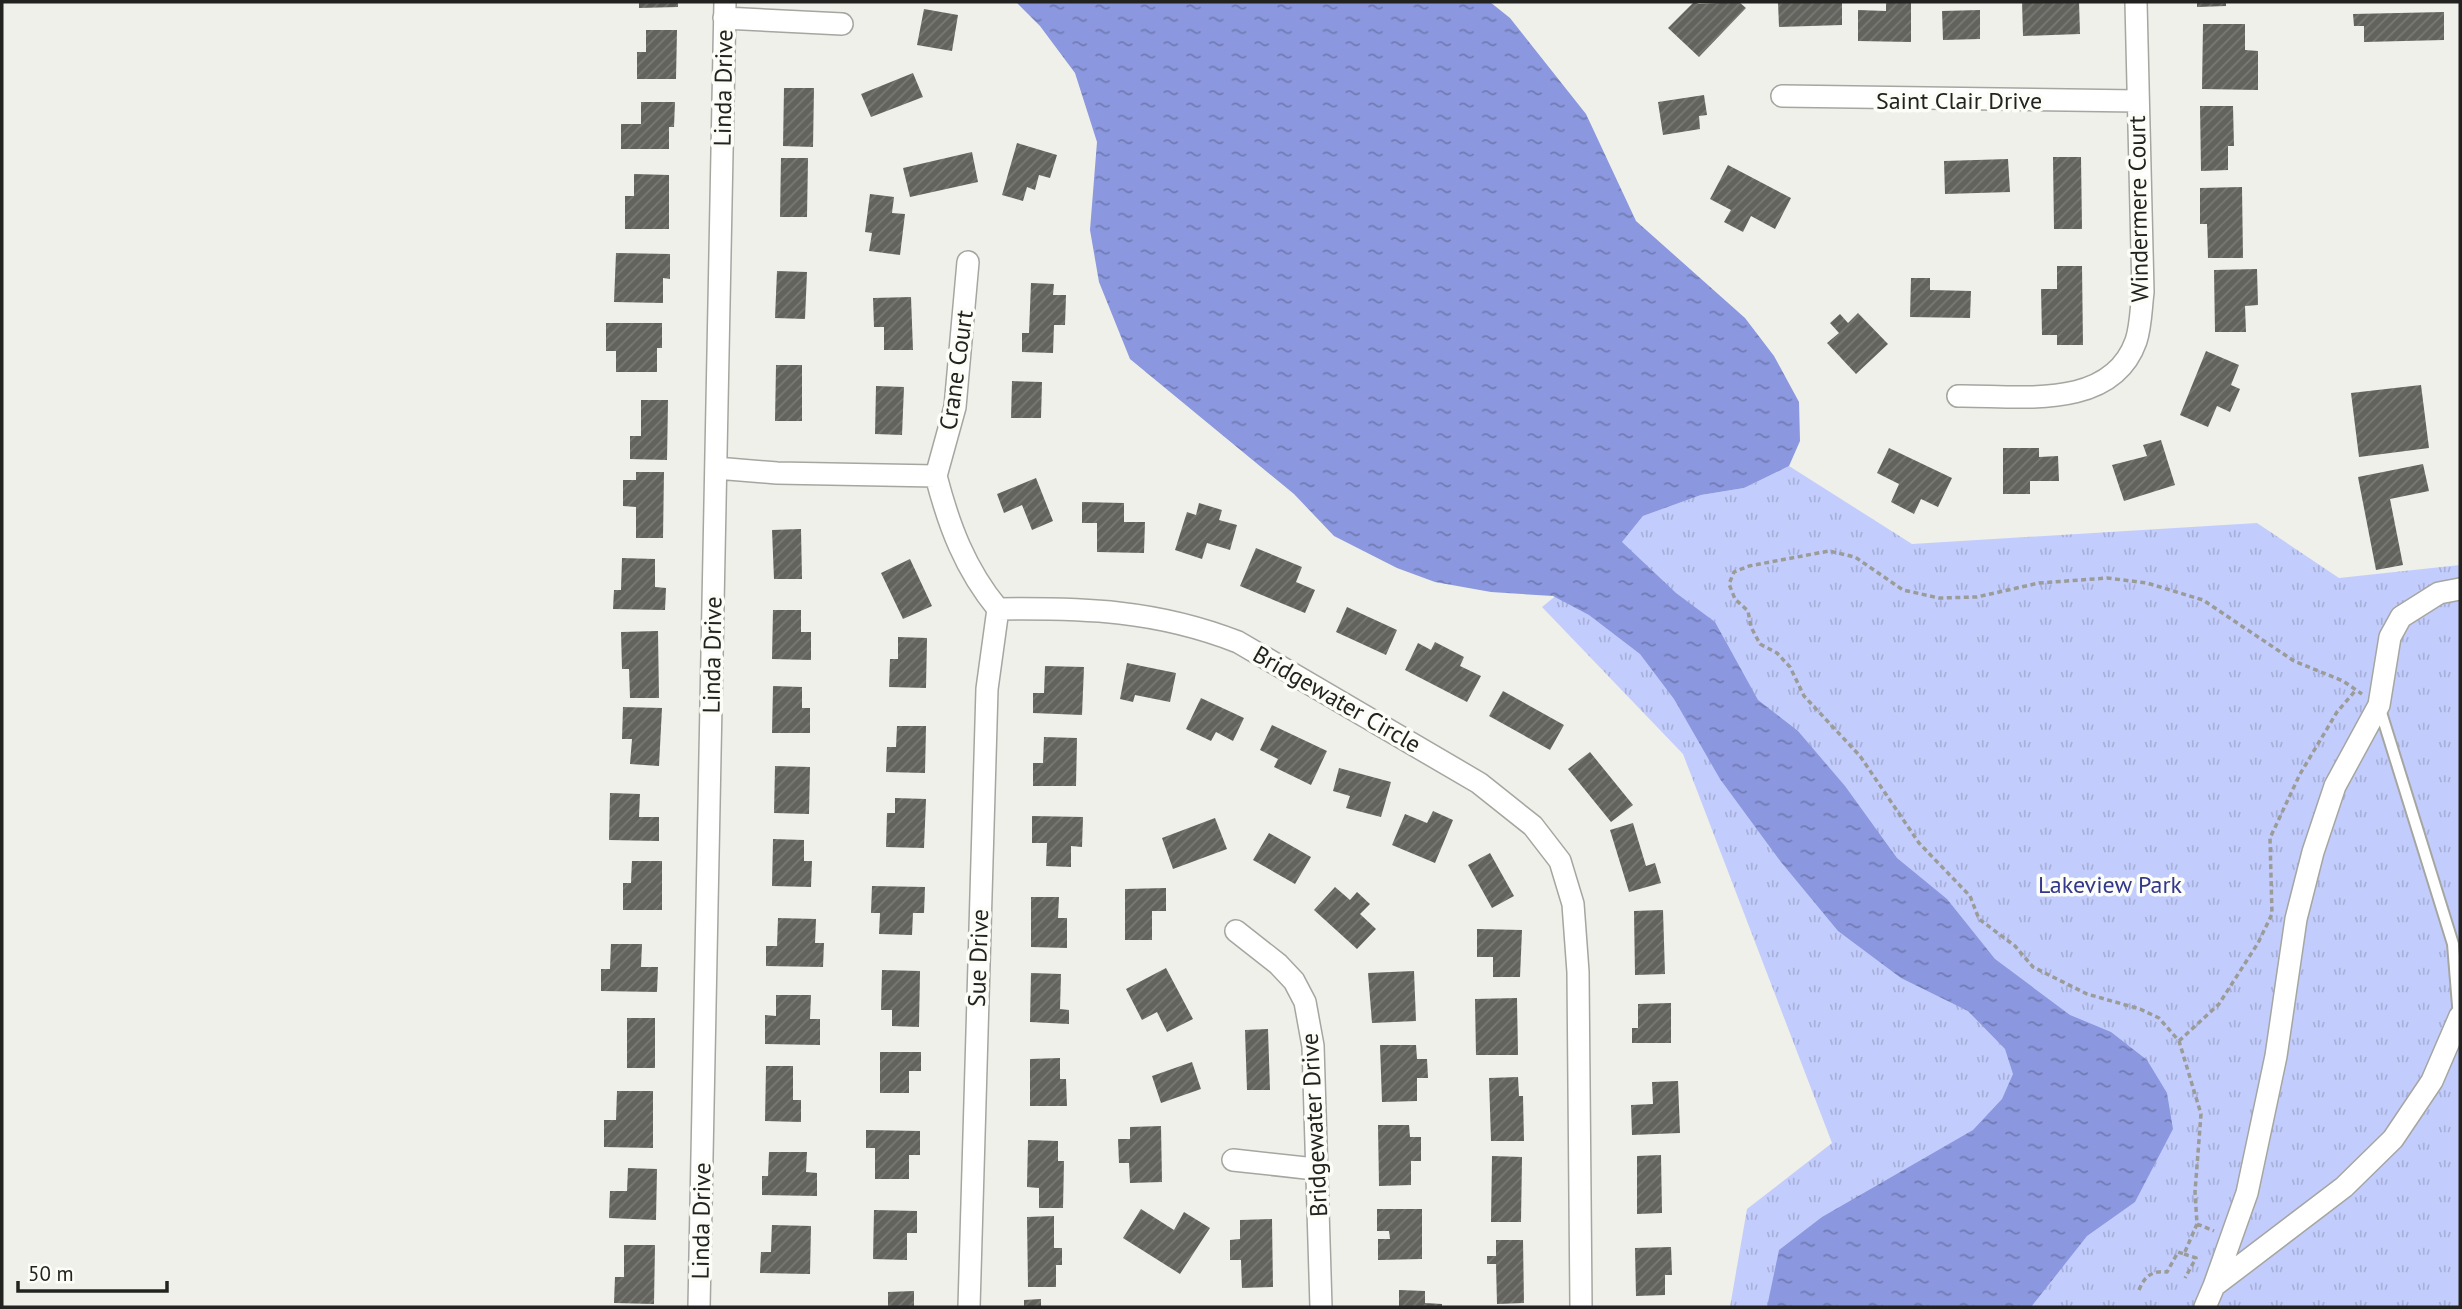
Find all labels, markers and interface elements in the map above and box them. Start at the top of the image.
street label: Linda Drive [706,29,740,147]
street label: Saint Clair Drive [1876,85,2042,116]
street label: Windermere Court [2121,115,2155,303]
street label: Crane Court [932,308,980,432]
street label: Linda Drive [695,596,729,714]
street label: Bridgewater Circle [1247,638,1427,760]
park label: Lakeview Park [2038,869,2183,900]
street label: Sue Drive [961,908,995,1008]
street label: Bridgewater Drive [1294,1032,1334,1218]
street label: Linda Drive [684,1162,718,1280]
scale bar [18,1250,166,1294]
text: 50 m [28,1260,74,1287]

